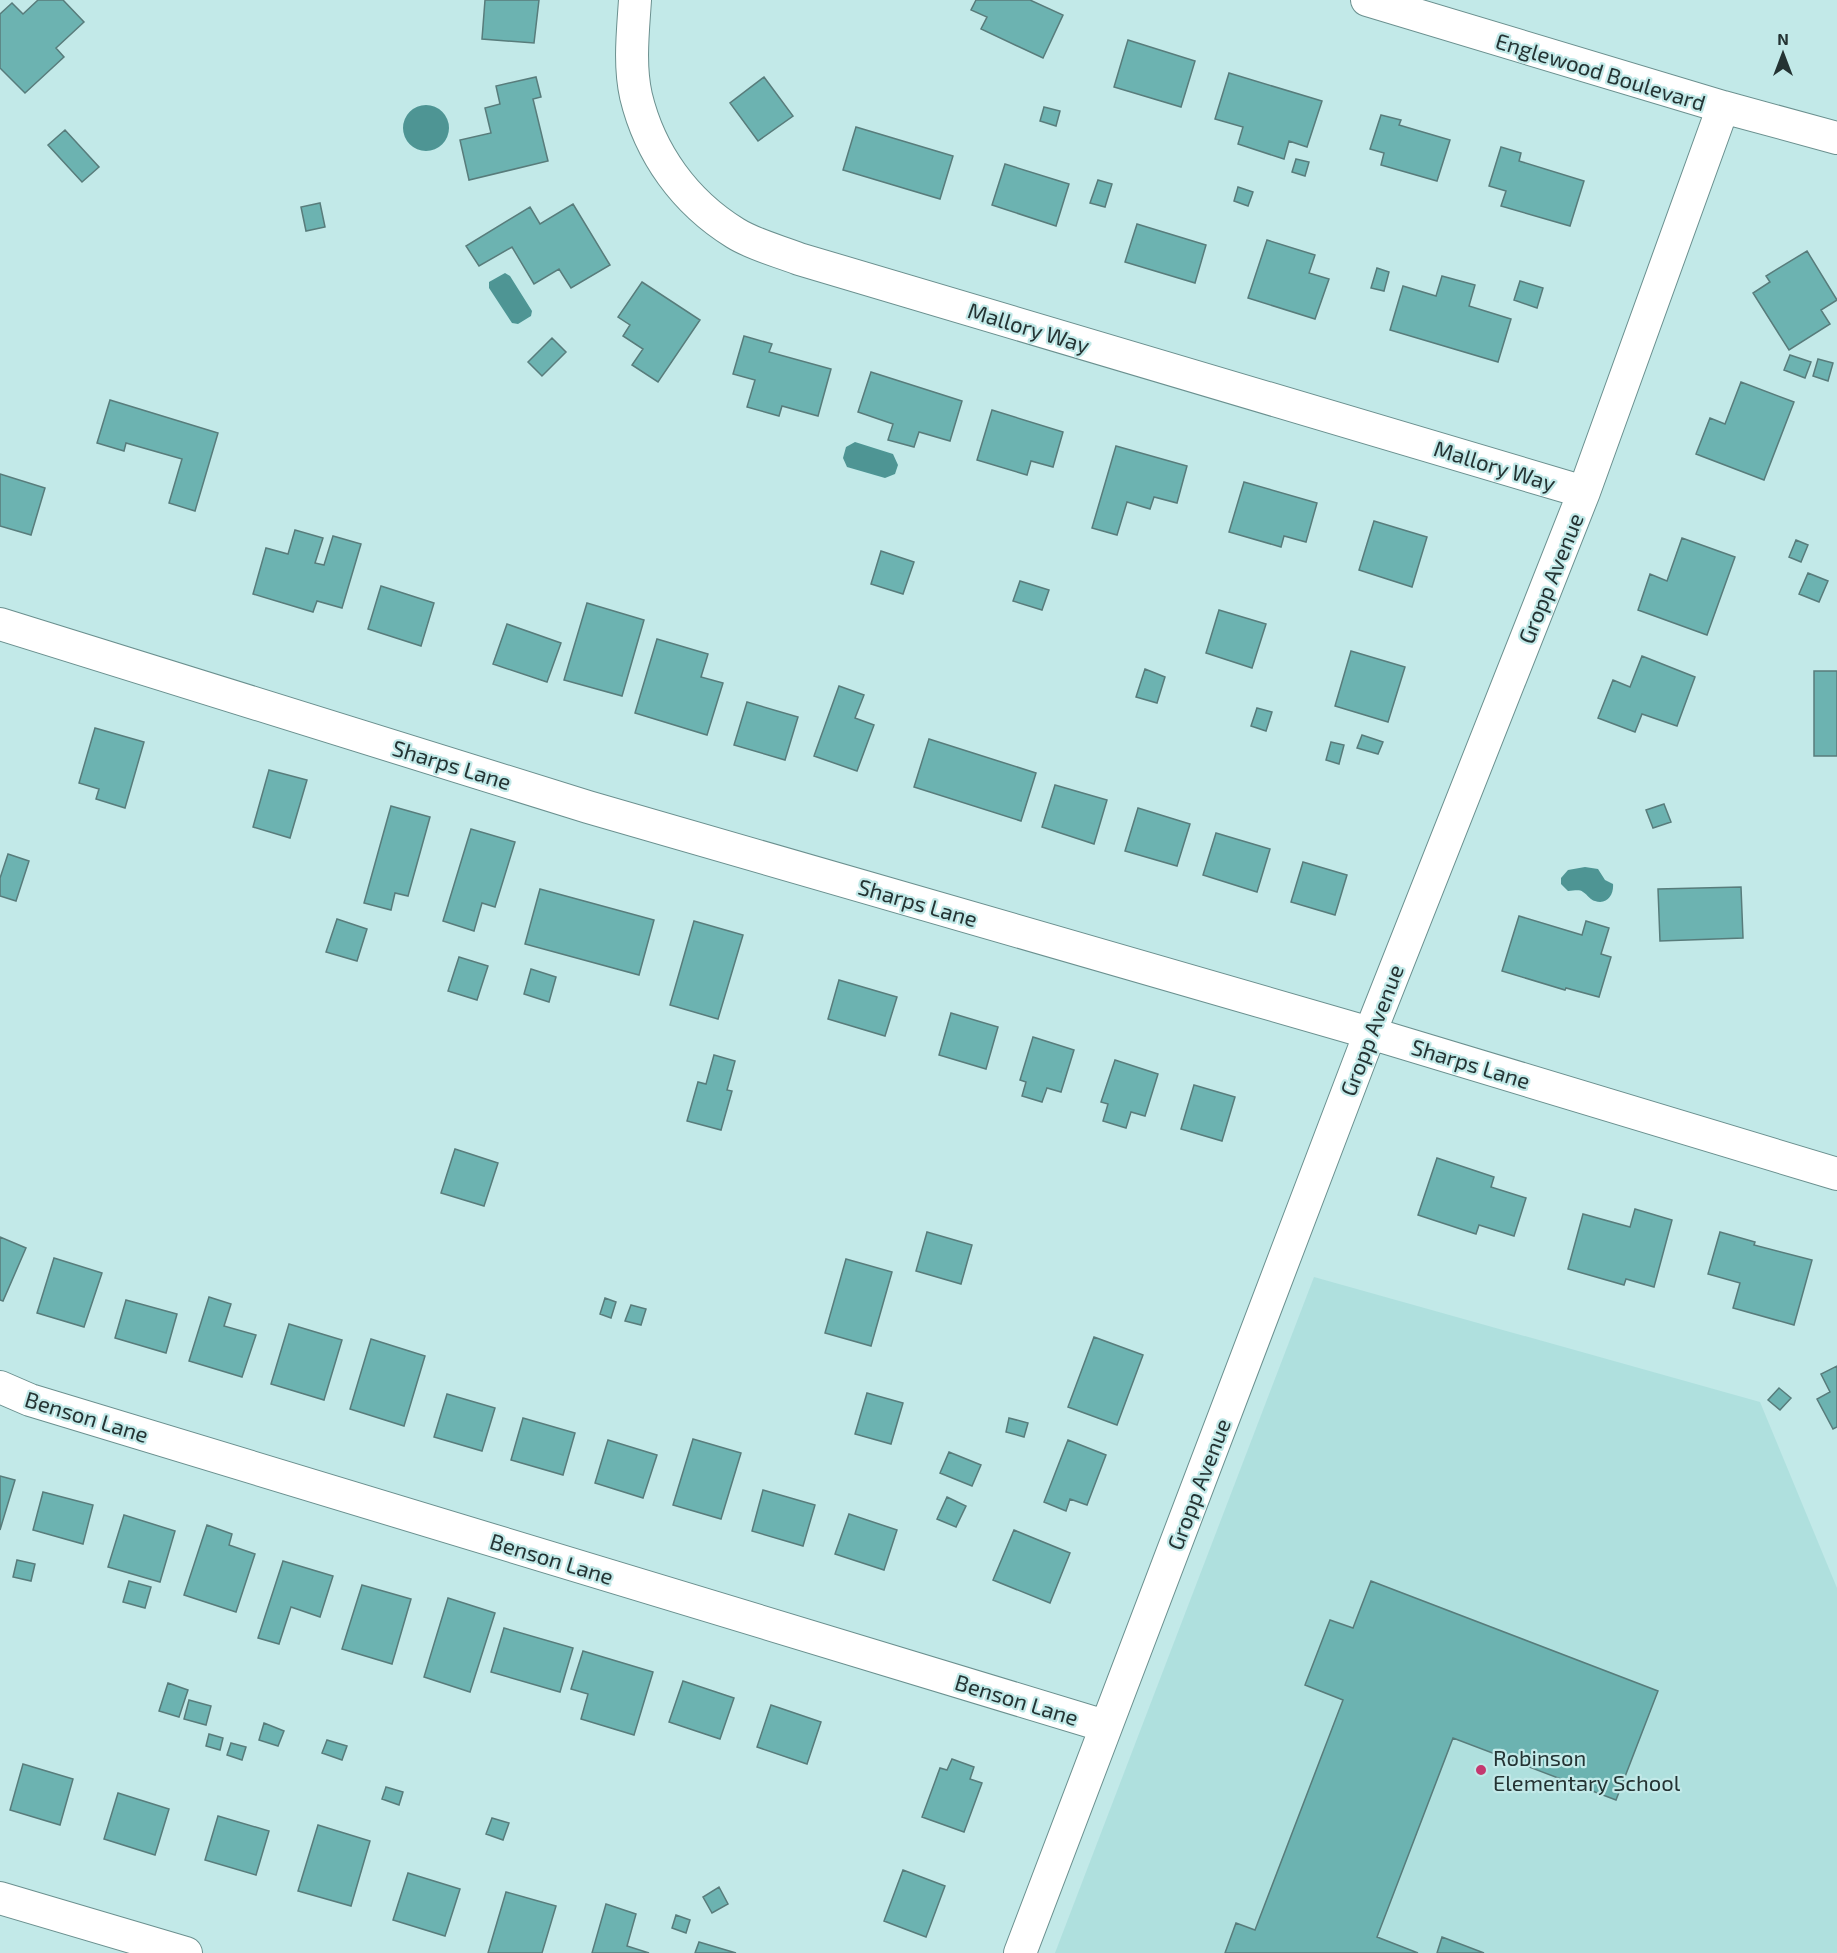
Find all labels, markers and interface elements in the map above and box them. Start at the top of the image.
north arrow [1753,24,1813,84]
street label: Englewood Boulevard [1493,27,1709,115]
text: N [1777,29,1789,48]
street label: Mallory Way [965,296,1093,358]
street label: Mallory Way [1431,434,1559,496]
street label: Gropp Avenue [1512,509,1588,647]
street label: Sharps Lane [389,734,515,794]
street label: Sharps Lane [855,873,981,931]
street label: Gropp Avenue [1334,961,1408,1099]
street label: Sharps Lane [1408,1033,1534,1093]
street label: Benson Lane [22,1385,152,1447]
street label: Gropp Avenue [1161,1415,1235,1553]
street label: Benson Lane [487,1527,617,1589]
street label: Benson Lane [952,1668,1082,1730]
place label: Robinson Elementary School [1493,1744,1681,1795]
marker: Robinson Elementary School [1474,1763,1488,1777]

